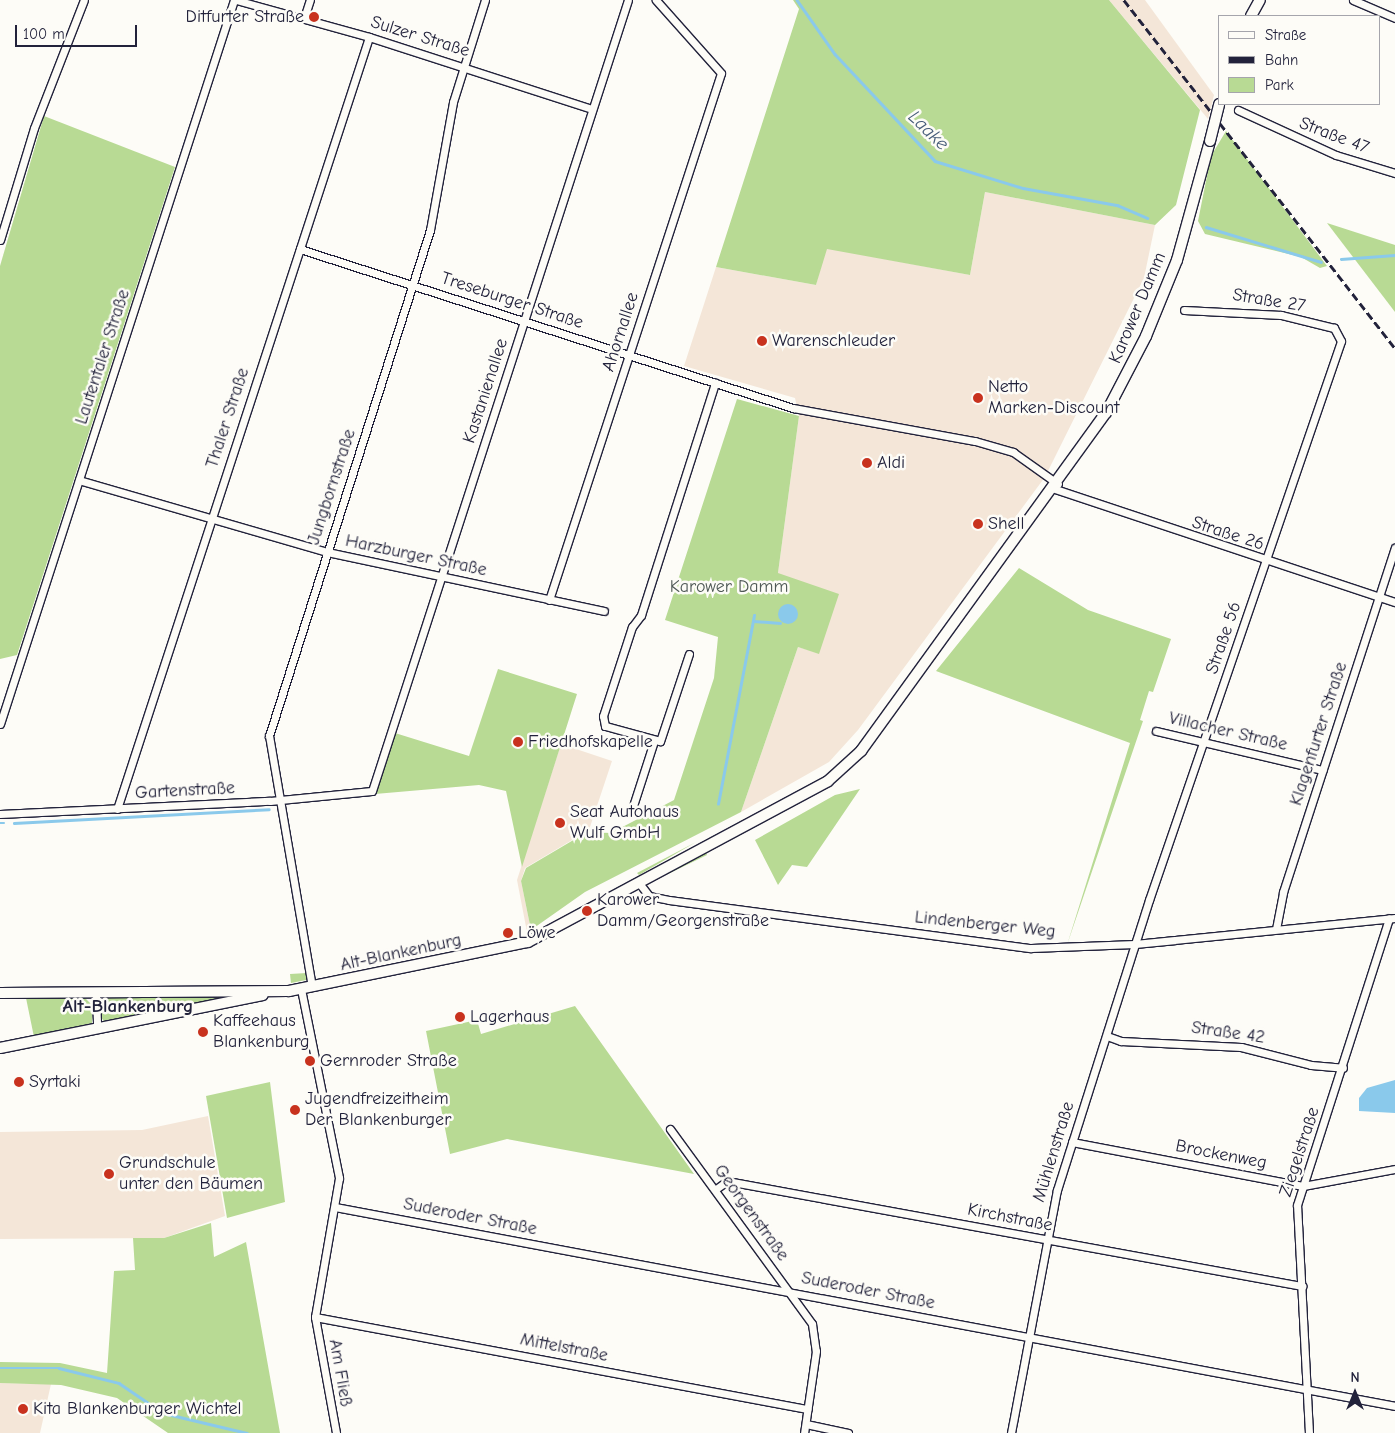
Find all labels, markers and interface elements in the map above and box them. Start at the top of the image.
place label: Ditfurter Straße [186,6,304,28]
marker: Ditfurter Straße [308,11,320,23]
street label: Sulzer Straße [368,12,472,62]
scale bar [18,15,140,47]
legend [1218,15,1380,105]
text: 100 m [23,25,65,43]
text: Straße [1265,26,1306,44]
text: Bahn [1265,51,1298,69]
text: Park [1265,76,1294,94]
water label: Laake [903,106,953,156]
street label: Straße 47 [1296,113,1372,159]
street label: Karower Damm [1105,249,1171,367]
street label: Treseburger Straße [438,268,586,334]
street label: Straße 27 [1231,285,1307,317]
street label: Lautentaler Straße [71,287,135,427]
street label: Ahornallee [598,290,644,374]
place label: Warenschleuder [772,330,895,352]
marker: Warenschleuder [756,335,768,347]
street label: Kastanienallee [459,336,513,446]
street label: Thaler Straße [202,365,254,471]
place label: Netto Marken-Discount [988,377,1119,419]
marker: Netto Marken-Discount [972,392,984,404]
street label: Jungbornstraße [303,426,361,548]
place label: Aldi [877,452,905,474]
marker: Aldi [861,457,873,469]
street label: Straße 26 [1189,512,1267,556]
place label: Shell [988,513,1024,535]
marker: Shell [972,518,984,530]
street label: Harzburger Straße [343,530,489,582]
park label: Karower Damm [670,576,788,598]
street label: Straße 56 [1202,599,1246,677]
street label: Klagenfurter Straße [1286,659,1352,809]
street label: Villacher Straße [1167,708,1289,756]
place label: Friedhofskapelle [528,731,653,753]
marker: Friedhofskapelle [512,736,524,748]
street label: Gartenstraße [134,778,236,804]
place label: Seat Autohaus Wulf GmbH [570,802,679,844]
marker: Seat Autohaus Wulf GmbH [554,817,566,829]
place label: Karower Damm/Georgenstraße [597,890,769,932]
marker: Karower Damm/Georgenstraße [581,905,593,917]
street label: Lindenberger Weg [914,907,1056,943]
place label: Löwe [518,922,556,944]
marker: Löwe [502,927,514,939]
street label: Alt-Blankenburg [338,930,464,976]
district label: Alt-Blankenburg [63,996,193,1018]
place label: Lagerhaus [470,1006,549,1028]
place label: Kaffeehaus Blankenburg [213,1011,310,1054]
marker: Lagerhaus [454,1011,466,1023]
street label: Straße 42 [1190,1017,1266,1049]
marker: Kaffeehaus Blankenburg [197,1026,209,1038]
place label: Gernroder Straße [320,1050,457,1072]
marker: Gernroder Straße [304,1055,316,1067]
place label: Syrtaki [29,1071,81,1093]
marker: Syrtaki [13,1076,25,1088]
place label: Jugendfreizeitheim Der Blankenburger [305,1089,451,1132]
street label: Mühlenstraße [1028,1099,1080,1205]
marker: Jugendfreizeitheim Der Blankenburger [289,1104,301,1116]
street label: Ziegelstraße [1275,1104,1325,1200]
street label: Brockenweg [1174,1136,1268,1174]
place label: Grundschule unter den Bäumen [119,1153,263,1196]
street label: Georgenstraße [709,1161,793,1265]
marker: Grundschule unter den Bäumen [103,1168,115,1180]
street label: Suderoder Straße [401,1193,539,1241]
street label: Kirchstraße [966,1199,1054,1237]
street label: Suderoder Straße [799,1267,937,1315]
street label: Mittelstraße [518,1329,610,1367]
street label: Am Fließ [323,1338,357,1408]
north arrow [1330,1368,1380,1418]
text: N [1350,1369,1360,1386]
place label: Kita Blankenburger Wichtel [33,1398,241,1420]
marker: Kita Blankenburger Wichtel [17,1403,29,1415]

